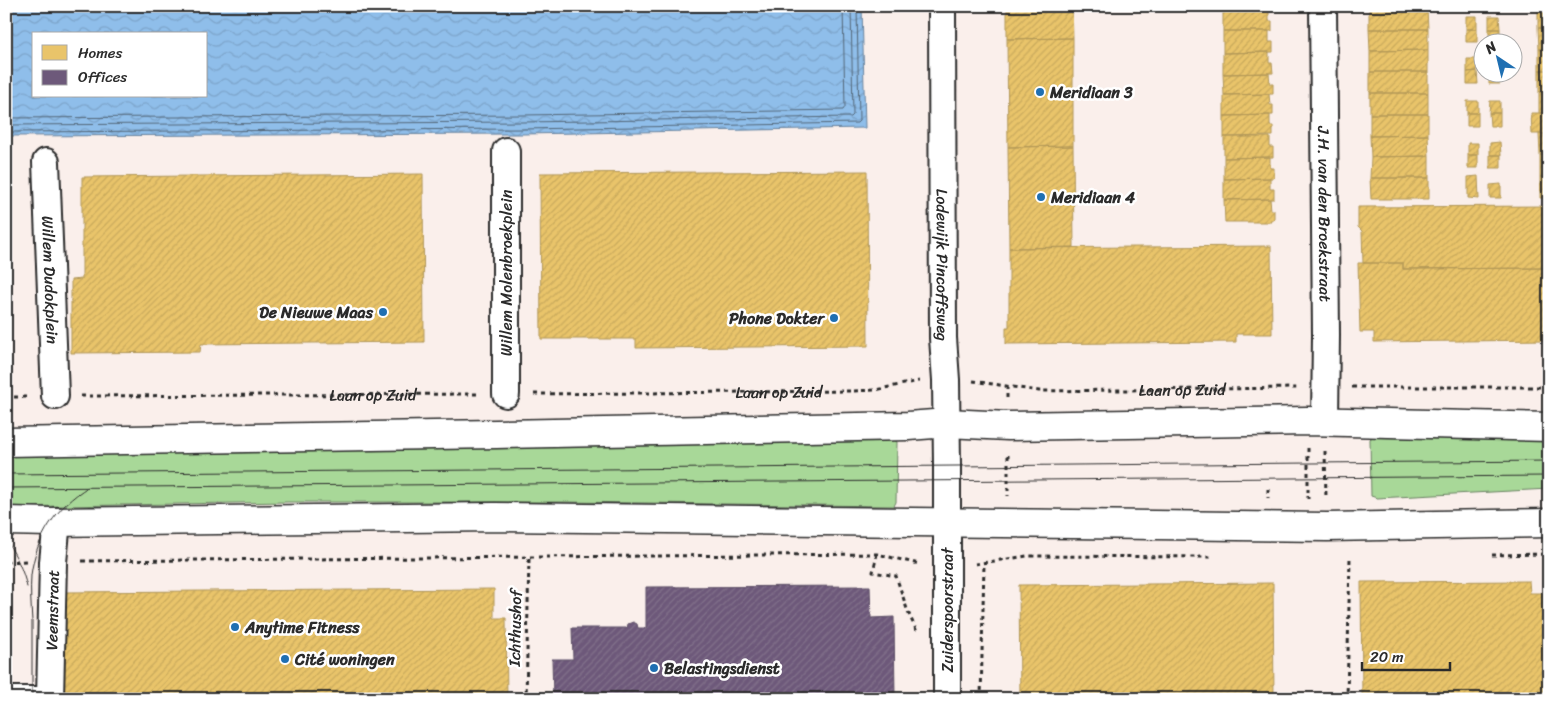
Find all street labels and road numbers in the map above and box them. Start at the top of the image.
street label: J.H. van den Broekstraat [1310,125,1340,302]
street label: Willem Molenbroekplein [492,189,521,356]
street label: Lodewijk Pincoffsweg [928,189,958,341]
street label: Willem Dudokplein [34,215,68,345]
street label: Laan op Zuid [1139,374,1227,404]
street label: Laan op Zuid [735,377,824,407]
street label: Laan op Zuid [329,380,418,409]
street label: Zuiderspoorstraat [933,547,962,672]
street label: Veemstraat [37,569,67,651]
street label: Ichthushof [500,587,530,668]

